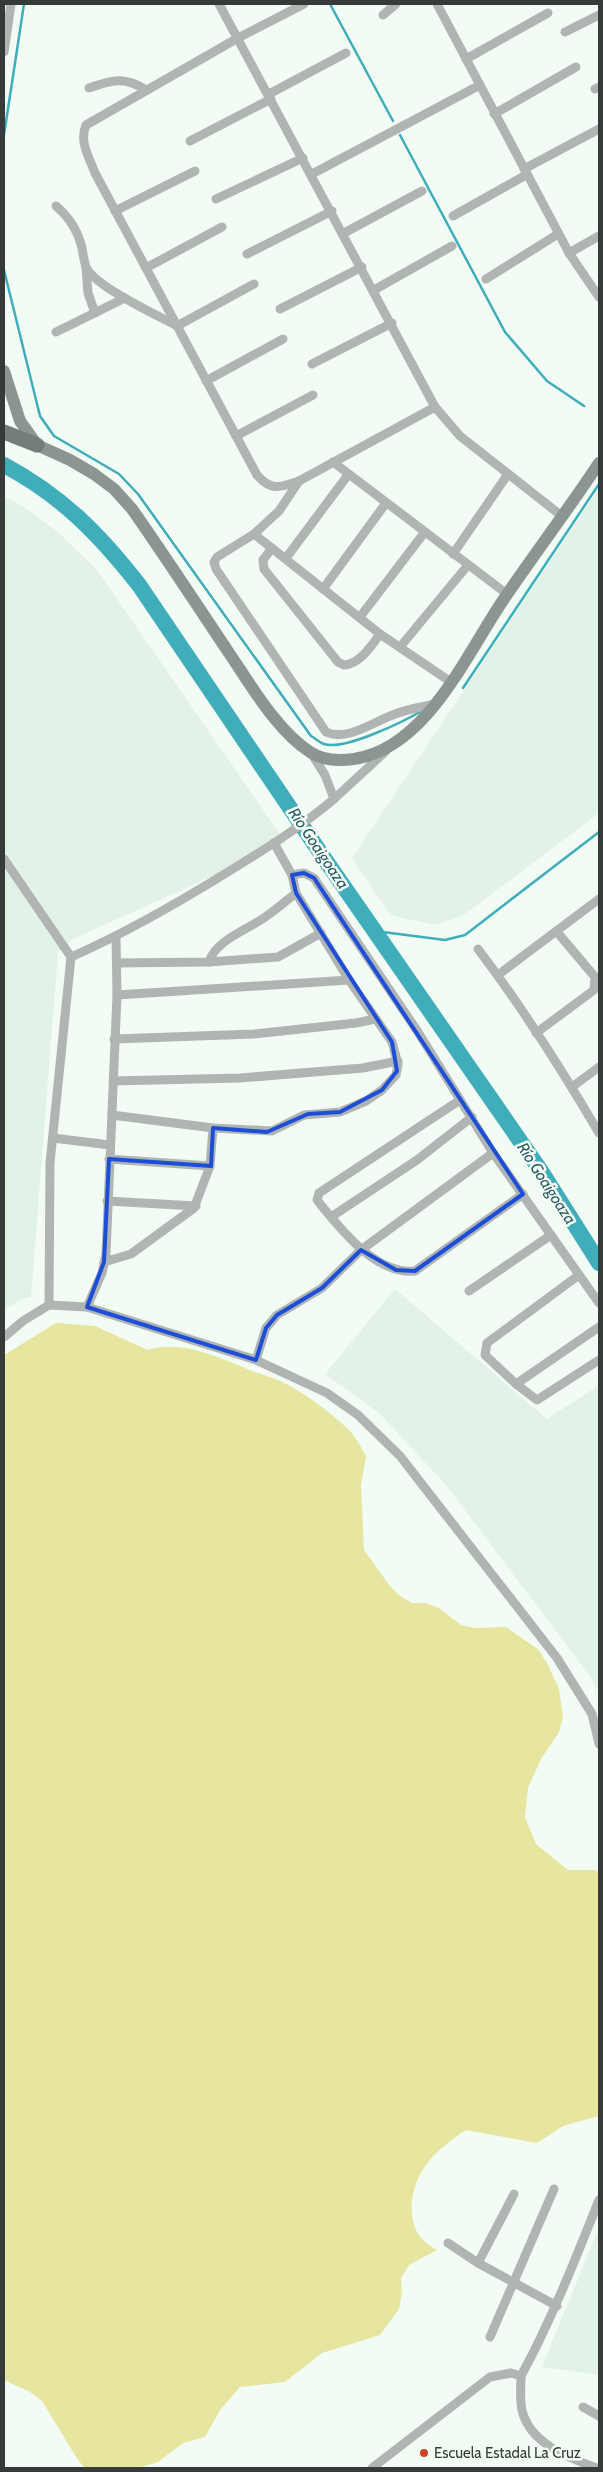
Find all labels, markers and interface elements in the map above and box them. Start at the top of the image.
water label: Río Goaigoaza [284,804,353,892]
water label: Río Goaigoaza [513,1139,580,1228]
place label: Escuela Estadal La Cruz [434,2444,581,2462]
marker: Escuela Estadal La Cruz [418,2447,430,2459]

